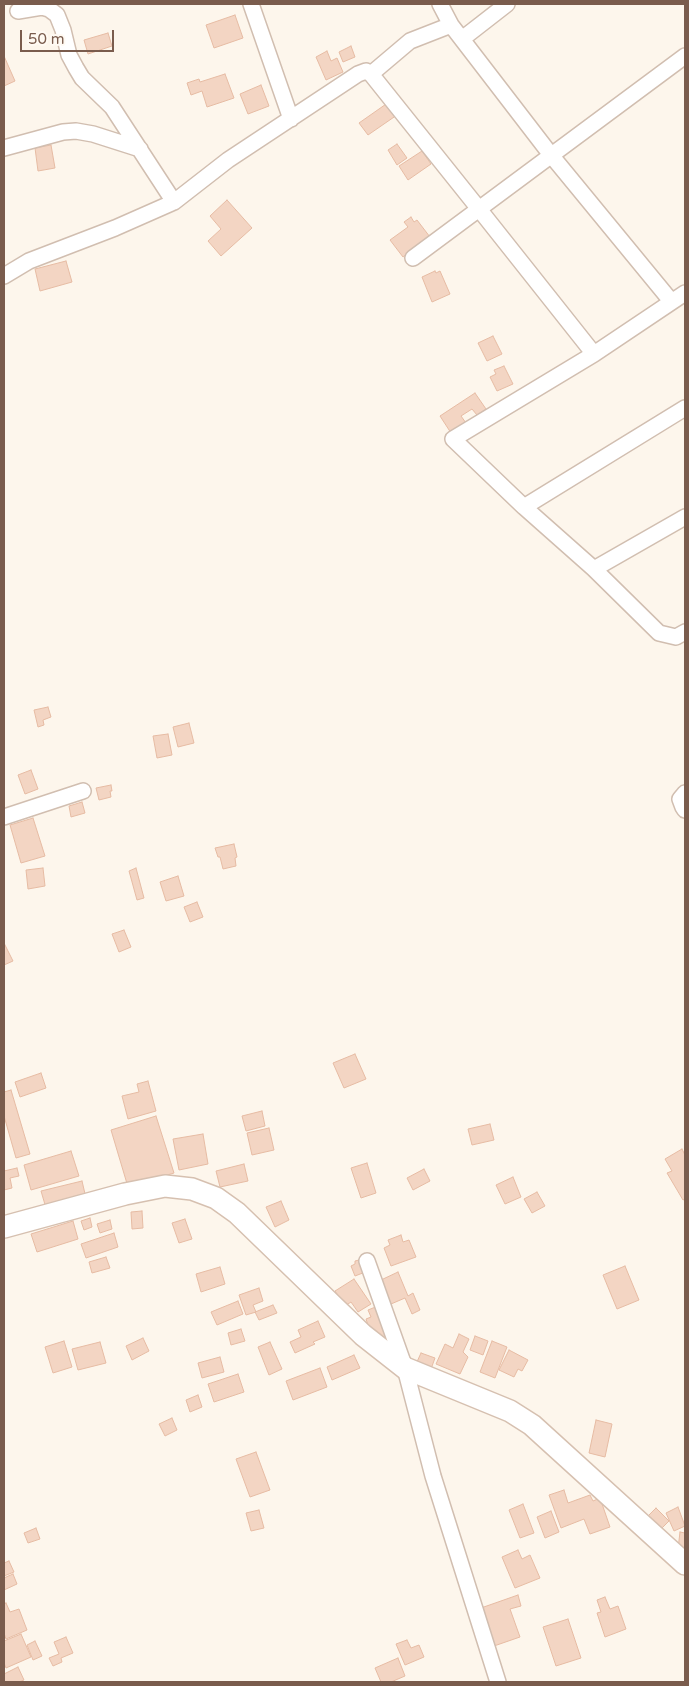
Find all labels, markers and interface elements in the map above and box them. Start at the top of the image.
scale bar [22,20,116,52]
text: 50 m [28,30,65,48]

